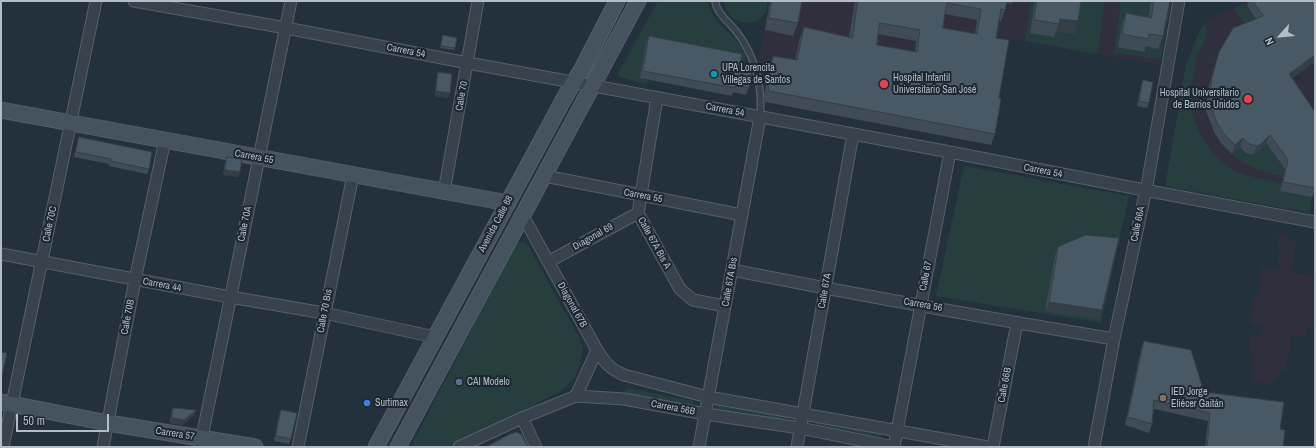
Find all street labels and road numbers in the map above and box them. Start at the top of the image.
street label: Carrera 54 [386,41,426,61]
street label: Calle 70 [453,80,471,112]
street label: Carrera 54 [705,100,745,120]
street label: Carrera 55 [234,147,274,167]
street label: Carrera 54 [1023,161,1063,181]
street label: Carrera 55 [623,186,663,206]
street label: Avenida Calle 68 [476,194,516,254]
street label: Calle 70C [40,205,60,243]
street label: Calle 70A [235,205,255,243]
street label: Calle 66A [1128,205,1148,243]
street label: Calle 67A Bis A [635,215,673,271]
street label: Diagonal 69 [571,221,615,253]
street label: Calle 67A Bis [720,256,740,308]
street label: Calle 67 [917,260,935,292]
street label: Calle 67A [816,272,834,310]
street label: Carrera 44 [142,275,182,295]
street label: Diagonal 67B [555,280,589,330]
street label: Calle 70 Bis [315,288,335,334]
street label: Carrera 56 [903,296,943,314]
street label: Calle 70B [119,298,137,336]
street label: Calle 66B [996,366,1014,404]
street label: Carrera 56B [650,398,696,418]
street label: Carrera 57 [155,425,195,443]

